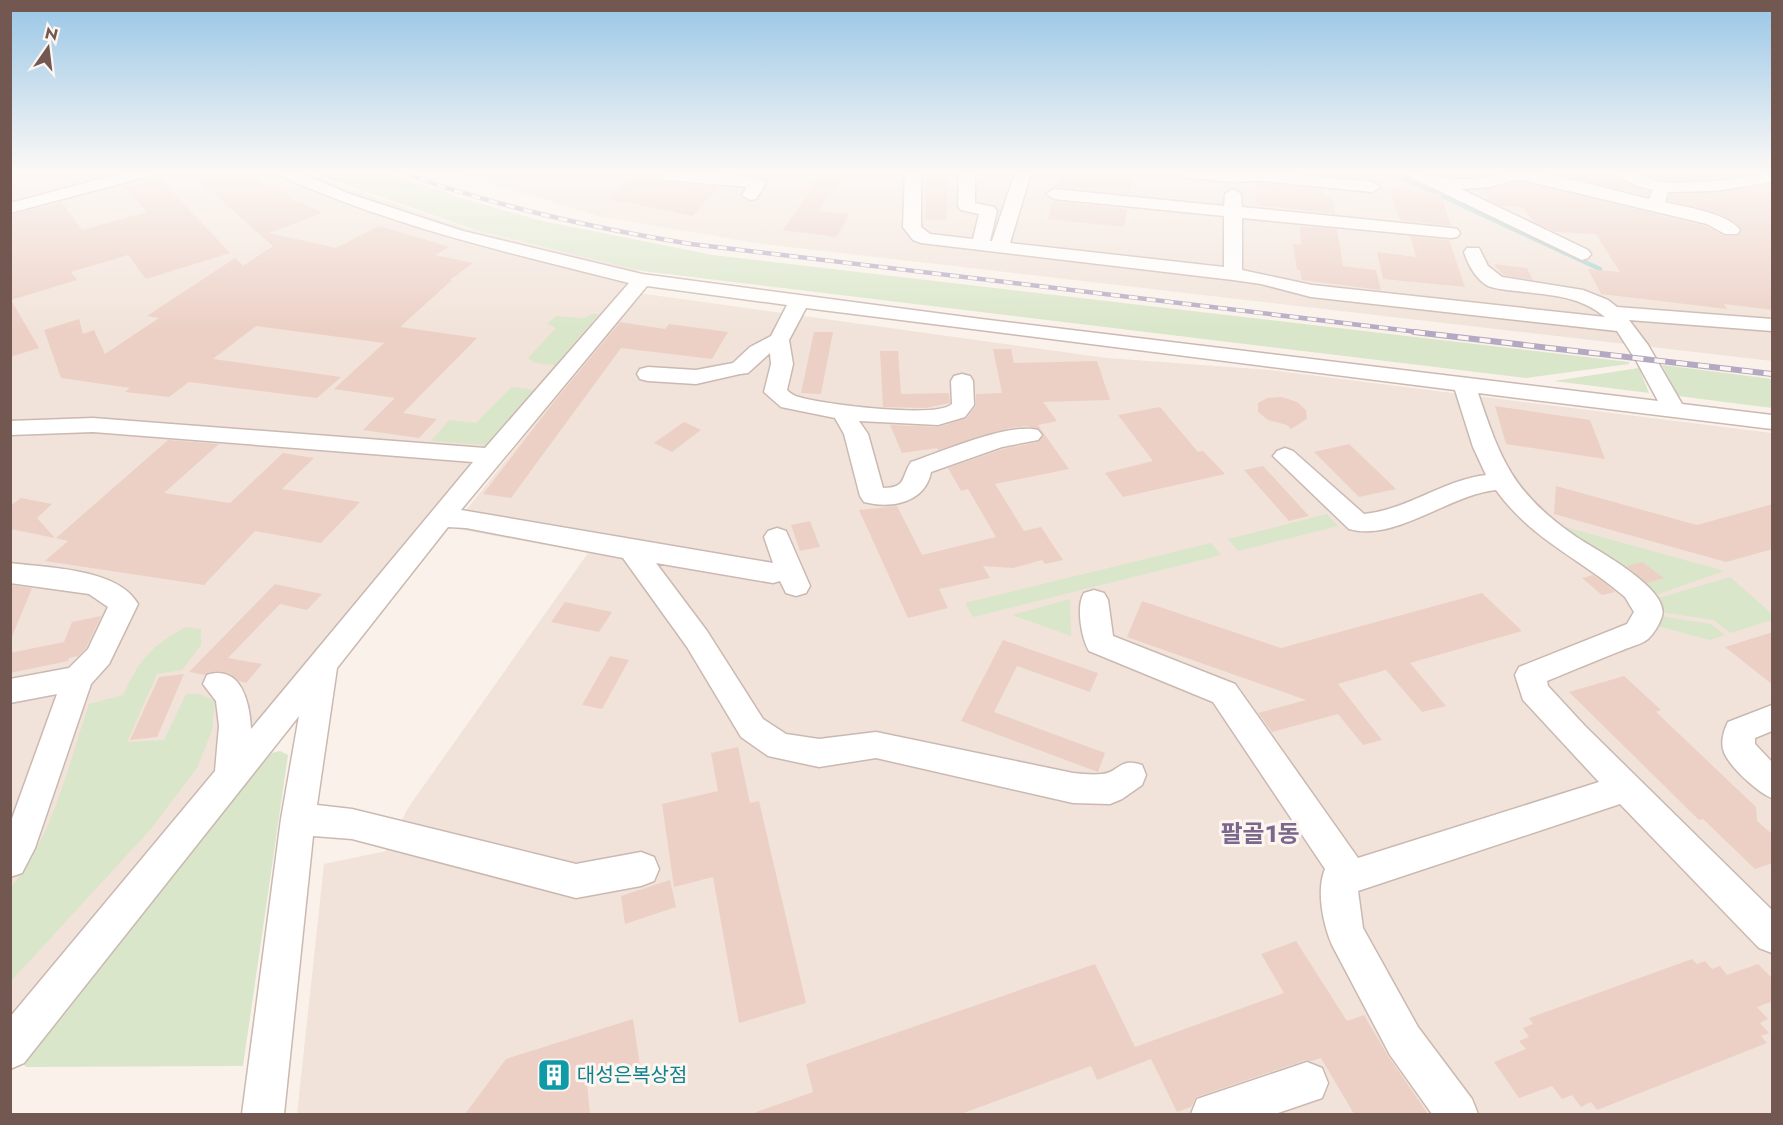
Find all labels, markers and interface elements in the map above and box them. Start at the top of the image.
north arrow [18,18,78,78]
text: N [43,21,60,47]
district label: 팔골1동 [1221,816,1299,851]
building icon: 대성은복상점 [536,1057,572,1093]
place label: 대성은복상점 [577,1061,687,1090]

